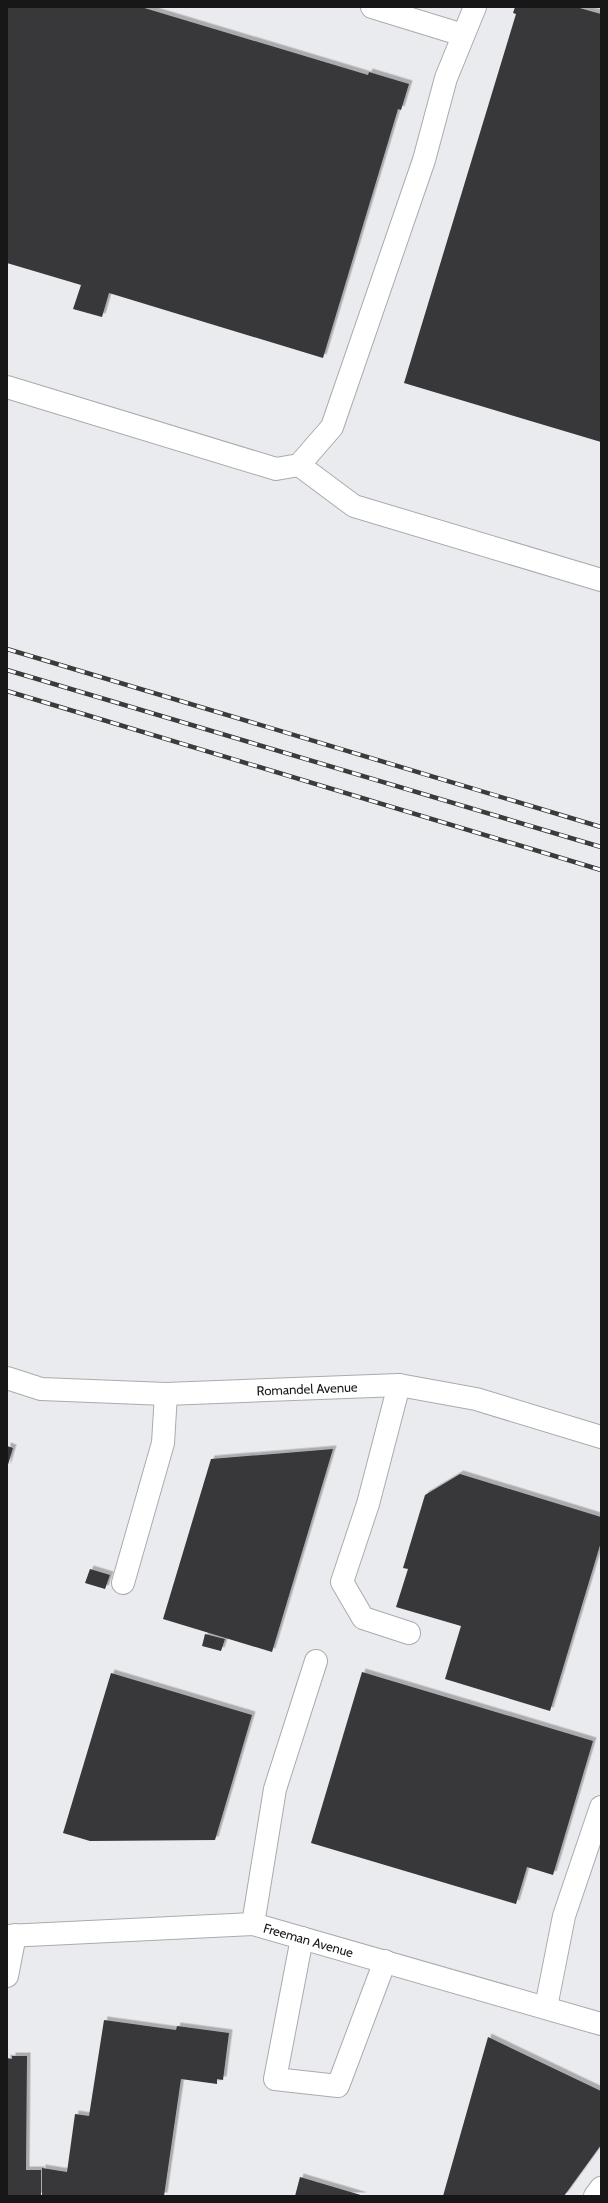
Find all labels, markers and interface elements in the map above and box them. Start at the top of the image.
street label: Romandel Avenue [256,1379,358,1398]
street label: Freeman Avenue [262,1919,356,1961]

